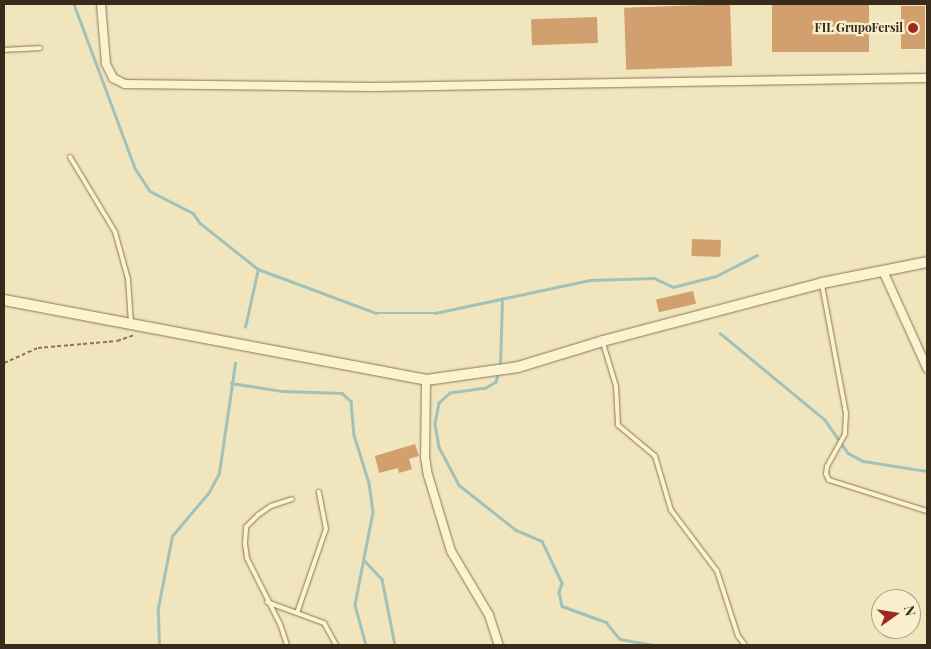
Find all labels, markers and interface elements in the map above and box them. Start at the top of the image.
place label: FIL GrupoFersil [814,21,903,35]
marker: FIL GrupoFersil [907,22,919,34]
north arrow [871,589,921,639]
text: N [900,604,921,618]

